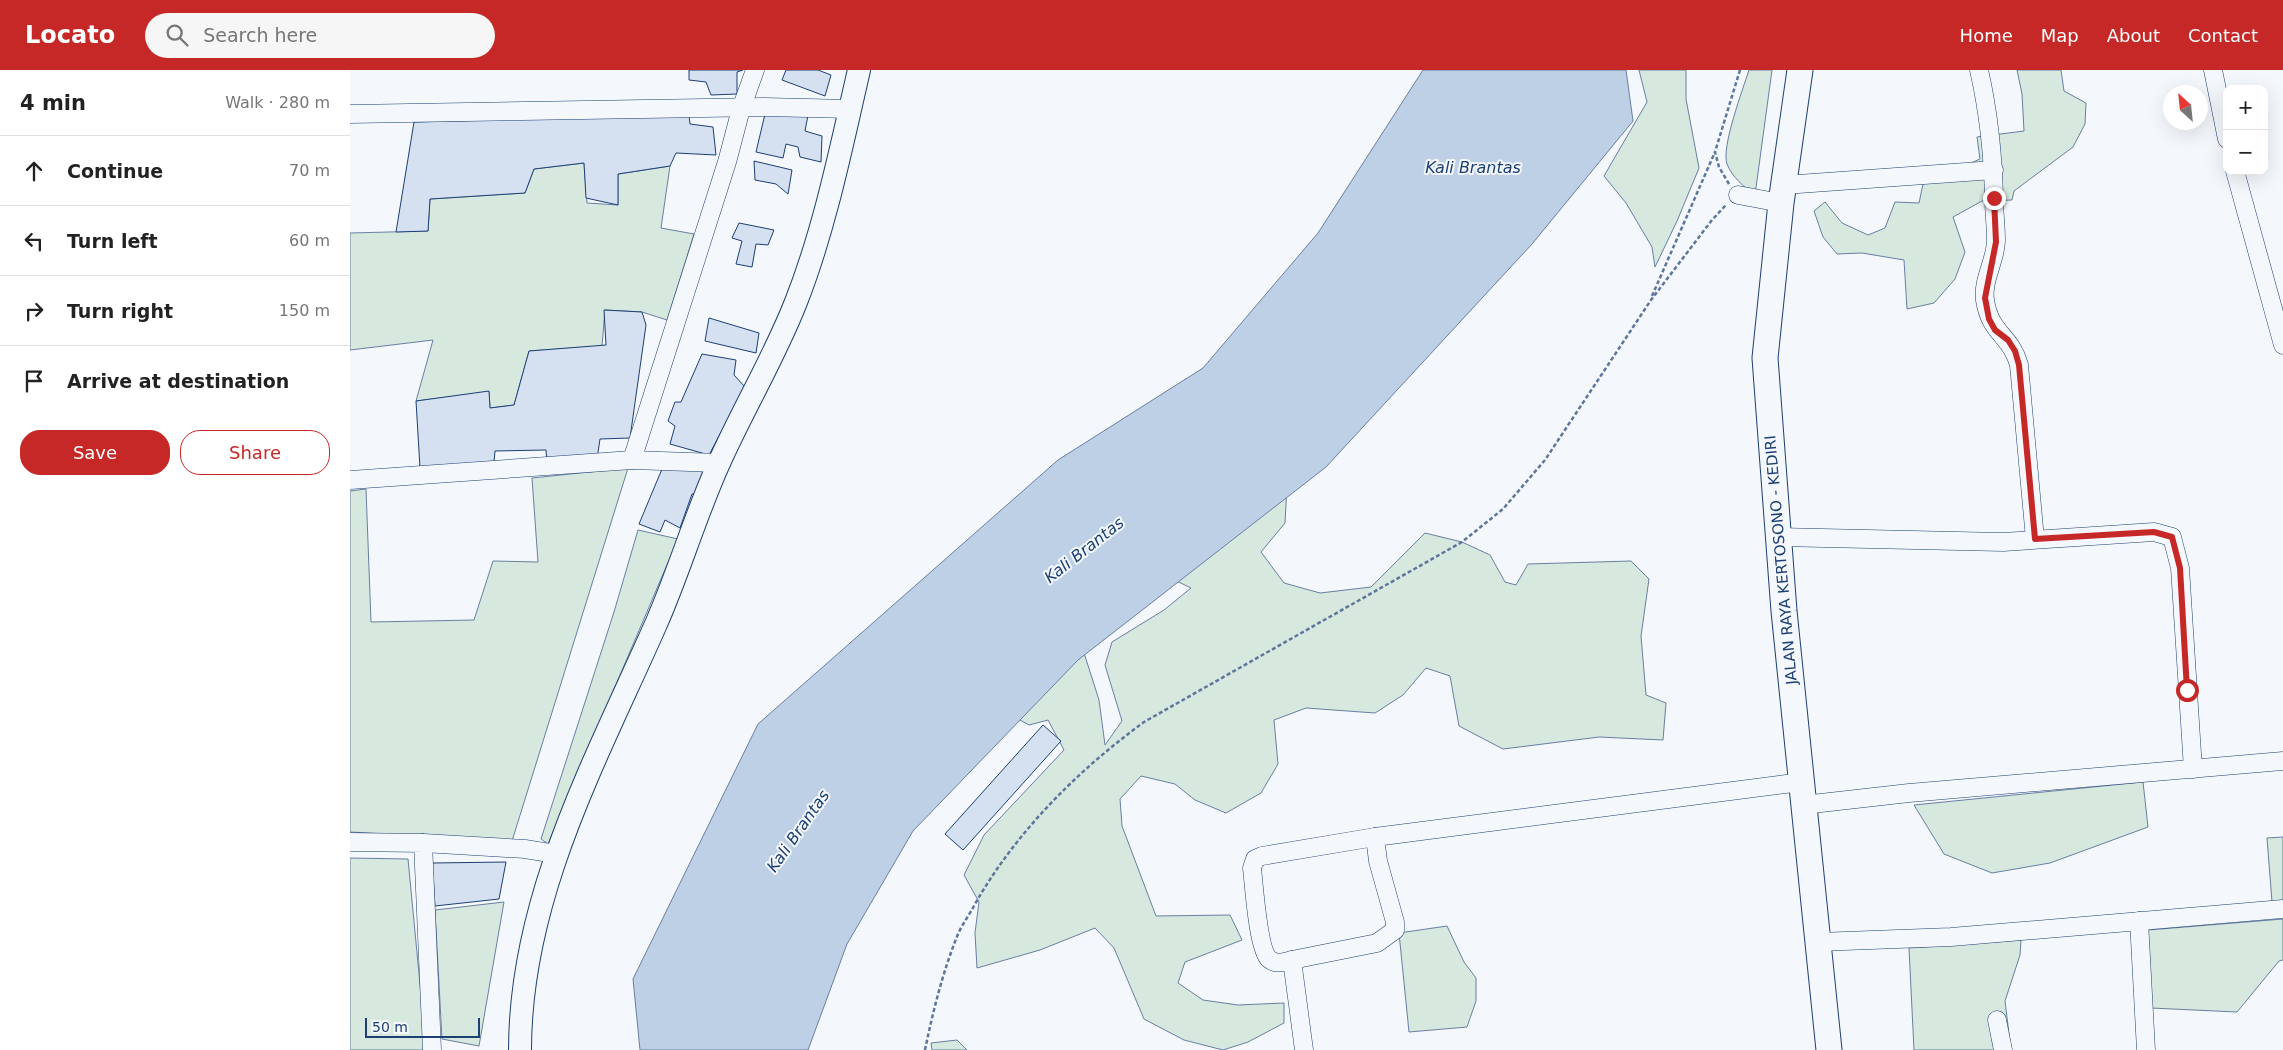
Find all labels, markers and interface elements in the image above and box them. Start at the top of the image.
search box [145,13,495,58]
text: Locato [25,21,115,49]
icon: search [163,21,191,49]
text: Search here [203,24,317,46]
text: Home [1960,25,2013,46]
text: Map [2041,25,2079,46]
text: About [2107,25,2160,46]
text: Contact [2188,25,2258,46]
north arrow [2163,85,2208,130]
map controls [2223,85,2268,175]
button: + [2223,85,2268,130]
text: 4 min [20,91,86,115]
text: Walk · 280 m [225,93,330,112]
button: − [2223,130,2268,175]
icon: ahead [20,157,48,185]
water label: Kali Brantas [1425,158,1521,177]
text: Continue [67,160,163,182]
text: 70 m [289,161,330,180]
route end [1983,187,2006,210]
icon: left [20,227,48,255]
text: Turn left [67,230,158,252]
text: 60 m [289,231,330,250]
icon: right [20,297,48,325]
text: Turn right [67,300,173,322]
text: 150 m [279,301,330,320]
icon: arrive [20,367,48,395]
text: Arrive at destination [67,370,289,392]
button: Save [20,430,170,475]
button: Share [180,430,330,475]
street label: JALAN RAYA KERTOSONO - KEDIRI [1761,435,1801,686]
water label: Kali Brantas [1040,513,1128,587]
route start [2176,679,2199,702]
water label: Kali Brantas [763,786,833,876]
scale bar [365,1015,480,1038]
text: 50 m [372,1019,408,1035]

